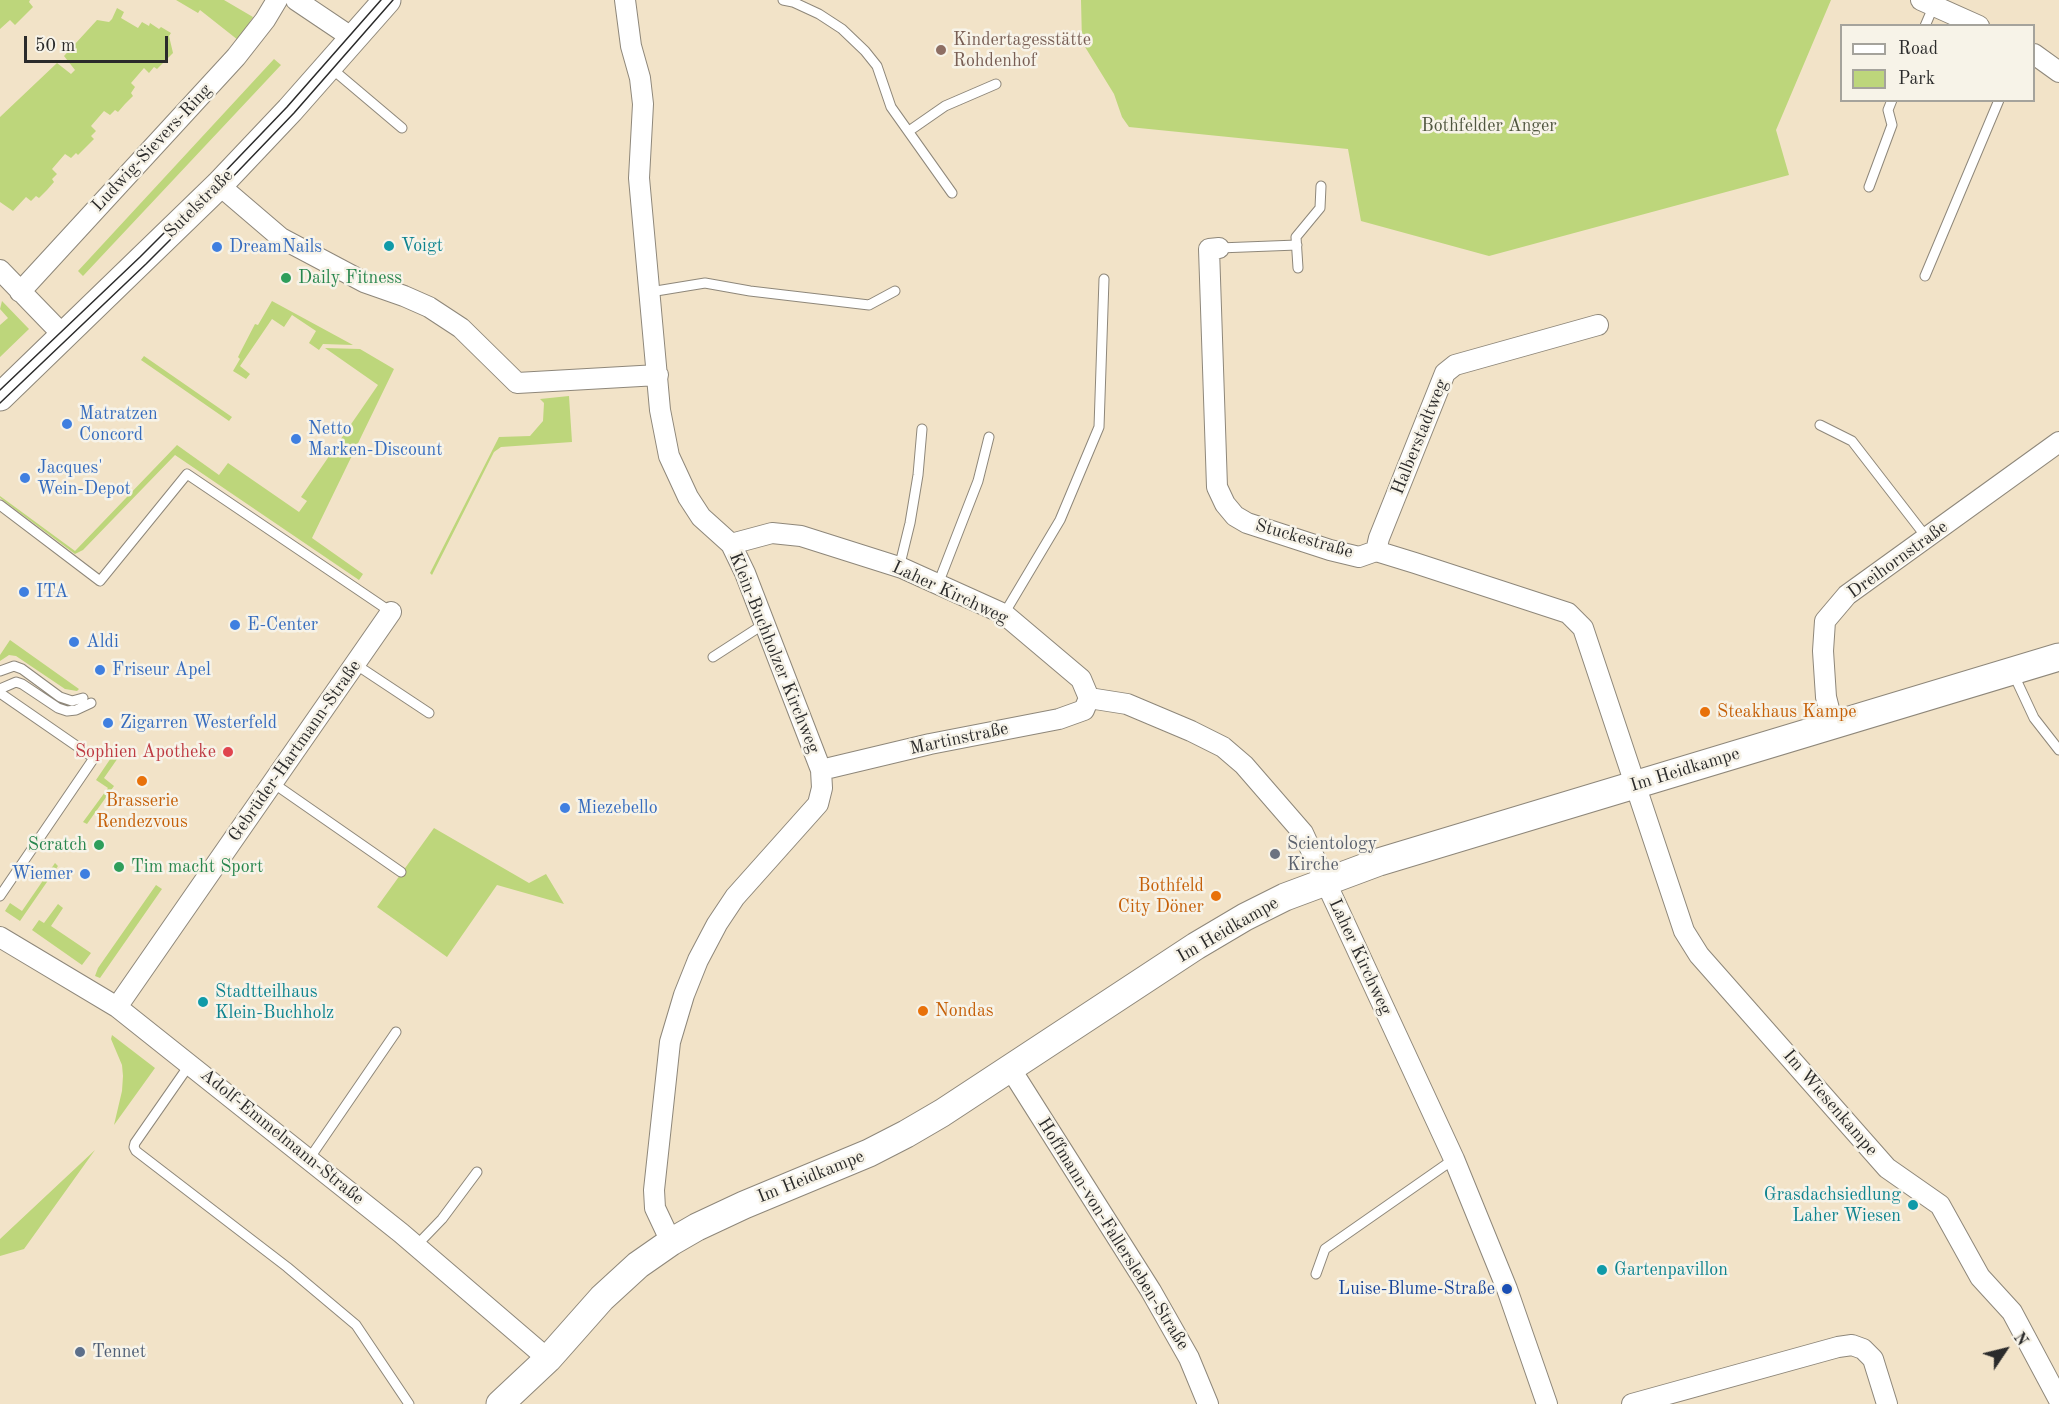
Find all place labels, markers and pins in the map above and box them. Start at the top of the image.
place label: Kindertagesstätte Rohdenhof [953,29,1091,72]
marker: Kindertagesstätte Rohdenhof [934,43,948,57]
place label: Voigt [401,235,443,257]
place label: DreamNails [229,236,322,258]
marker: Voigt [382,239,396,253]
marker: DreamNails [210,240,224,254]
place label: Daily Fitness [298,267,402,289]
marker: Daily Fitness [279,271,293,285]
place label: Matratzen Concord [79,403,158,446]
marker: Matratzen Concord [60,417,74,431]
place label: Netto Marken-Discount [308,418,442,460]
marker: Netto Marken-Discount [289,432,303,446]
place label: Jacques' Wein-Depot [37,457,131,500]
marker: Jacques' Wein-Depot [18,471,32,485]
place label: ITA [36,581,68,603]
marker: ITA [17,585,31,599]
place label: E-Center [247,614,318,636]
marker: E-Center [228,618,242,632]
place label: Aldi [86,631,119,653]
marker: Aldi [67,635,81,649]
place label: Friseur Apel [112,659,211,681]
marker: Friseur Apel [93,663,107,677]
place label: Steakhaus Kampe [1717,701,1857,723]
marker: Steakhaus Kampe [1698,705,1712,719]
place label: Zigarren Westerfeld [120,712,277,734]
marker: Zigarren Westerfeld [101,716,115,730]
place label: Sophien Apotheke [75,741,216,763]
marker: Sophien Apotheke [221,745,235,759]
marker: Brasserie Rendezvous [135,774,149,788]
place label: Brasserie Rendezvous [96,790,188,832]
place label: Miezebello [577,797,658,819]
marker: Miezebello [558,801,572,815]
place label: Scientology Kirche [1287,833,1377,876]
place label: Scratch [28,834,87,856]
marker: Scratch [92,838,106,852]
marker: Scientology Kirche [1268,847,1282,861]
place label: Tim macht Sport [131,856,263,878]
marker: Tim macht Sport [112,860,126,874]
place label: Wiemer [11,863,73,885]
marker: Wiemer [78,867,92,881]
place label: Bothfeld City Döner [1118,875,1204,918]
marker: Bothfeld City Döner [1209,889,1223,903]
place label: Stadtteilhaus Klein-Buchholz [215,981,334,1024]
marker: Stadtteilhaus Klein-Buchholz [196,995,210,1009]
place label: Nondas [935,1000,994,1022]
marker: Nondas [916,1004,930,1018]
place label: Grasdachsiedlung Laher Wiesen [1764,1184,1901,1226]
marker: Grasdachsiedlung Laher Wiesen [1906,1198,1920,1212]
place label: Gartenpavillon [1614,1259,1728,1281]
marker: Gartenpavillon [1595,1263,1609,1277]
place label: Luise-Blume-Straße [1338,1278,1495,1300]
marker: Luise-Blume-Straße [1500,1282,1514,1296]
place label: Tennet [92,1341,146,1363]
marker: Tennet [73,1345,87,1359]

